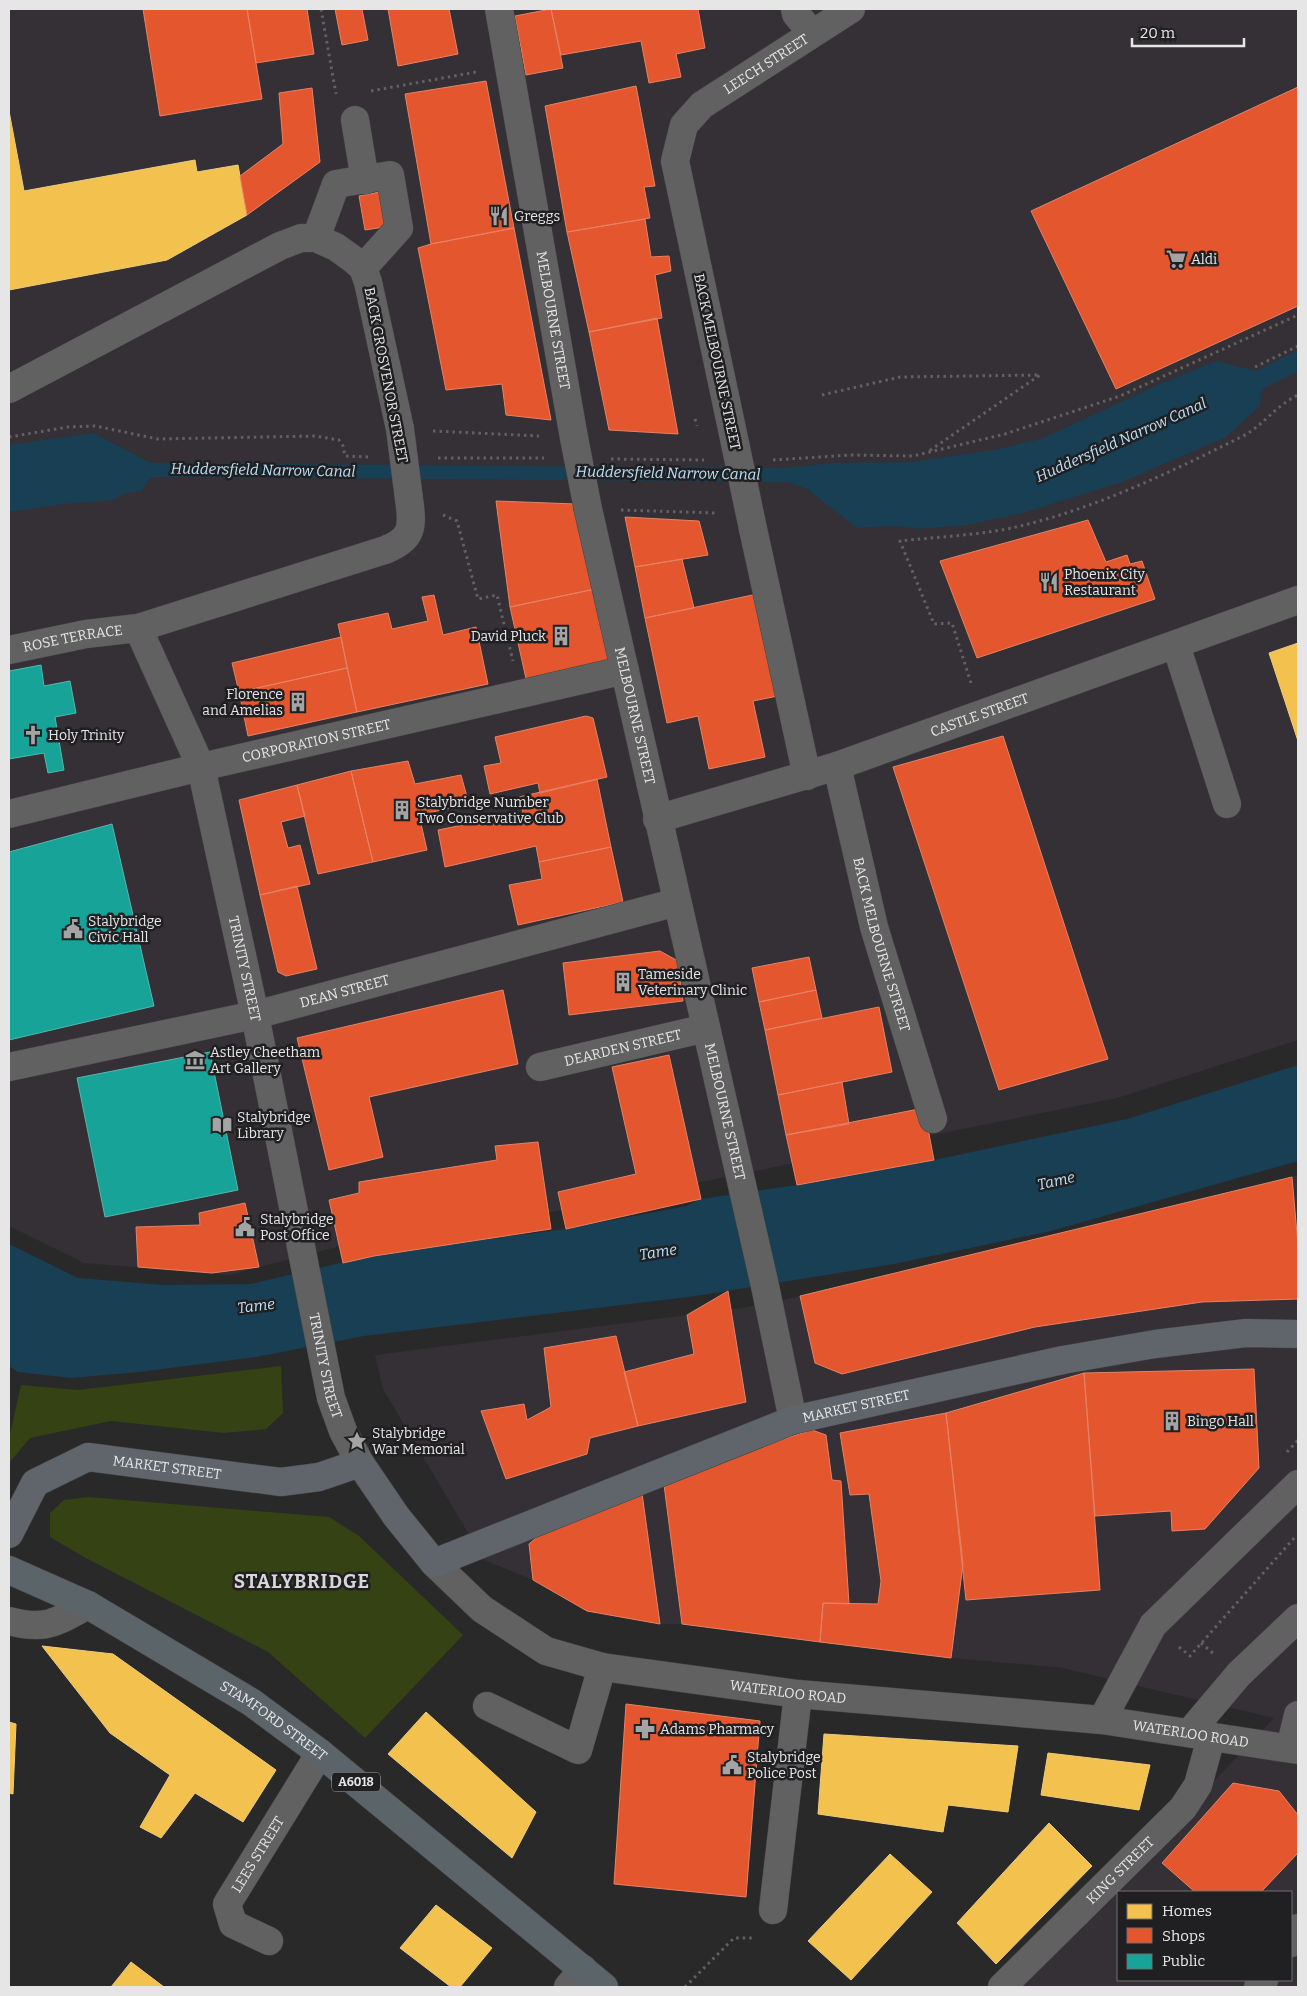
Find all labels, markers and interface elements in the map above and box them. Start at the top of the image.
scale bar [1132,15,1244,47]
text: 20 m [1140,24,1176,42]
street label: LEECH STREET [720,30,812,98]
restaurant icon: Greggs [488,205,510,227]
place label: Greggs [514,208,560,225]
supermarket icon: Aldi [1165,248,1187,270]
street label: MELBOURNE STREET [533,250,574,391]
place label: Aldi [1191,251,1217,268]
street label: BACK MELBOURNE STREET [690,272,744,452]
street label: BACK GROSVENOR STREET [361,286,411,464]
water label: Huddersfield Narrow Canal [1033,394,1209,486]
water label: Huddersfield Narrow Canal [170,459,356,481]
water label: Huddersfield Narrow Canal [575,462,761,484]
place label: Phoenix City Restaurant [1064,566,1146,599]
restaurant icon: Phoenix City Restaurant [1038,571,1060,593]
street label: ROSE TERRACE [21,621,124,655]
building icon: David Pluck [550,625,572,647]
place label: David Pluck [471,628,546,645]
street label: MELBOURNE STREET [611,645,659,786]
place label: Florence and Amelias [202,686,283,719]
street label: CASTLE STREET [928,689,1031,740]
building icon: Florence and Amelias [287,691,309,713]
street label: CORPORATION STREET [240,715,392,766]
church icon: Holy Trinity [22,724,44,746]
place label: Holy Trinity [48,727,125,744]
place label: Stalybridge Number Two Conservative Club [417,794,564,827]
building icon: Stalybridge Number Two Conservative Club [391,799,413,821]
street label: BACK MELBOURNE STREET [850,856,914,1034]
place label: Stalybridge Civic Hall [88,913,162,946]
street label: TRINITY STREET [225,914,265,1023]
public building icon: Stalybridge Civic Hall [62,918,84,940]
place label: Tameside Veterinary Clinic [638,966,747,999]
street label: DEAN STREET [298,971,391,1011]
building icon: Tameside Veterinary Clinic [612,971,634,993]
street label: DEARDEN STREET [562,1026,683,1070]
street label: MELBOURNE STREET [701,1041,749,1182]
place label: Astley Cheetham Art Gallery [210,1044,321,1077]
museum icon: Astley Cheetham Art Gallery [184,1049,206,1071]
place label: Stalybridge Library [237,1109,311,1142]
library icon: Stalybridge Library [211,1114,233,1136]
water label: Tame [1036,1168,1077,1194]
place label: Stalybridge Post Office [260,1211,334,1244]
public building icon: Stalybridge Post Office [234,1216,256,1238]
water label: Tame [638,1240,678,1264]
water label: Tame [236,1295,276,1317]
street label: TRINITY STREET [306,1311,346,1421]
street label: MARKET STREET [801,1386,911,1426]
building icon: Bingo Hall [1161,1410,1183,1432]
place label: Bingo Hall [1187,1413,1254,1430]
place label: Stalybridge War Memorial [372,1425,465,1458]
place icon: Stalybridge War Memorial [346,1430,368,1452]
street label: MARKET STREET [112,1452,222,1483]
district label: STALYBRIDGE [234,1570,370,1593]
street label: WATERLOO ROAD [729,1676,847,1707]
street label: STAMFORD STREET [217,1677,331,1764]
street label: WATERLOO ROAD [1132,1716,1250,1751]
pharmacy icon: Adams Pharmacy [634,1718,656,1740]
place label: Adams Pharmacy [660,1721,775,1738]
place label: Stalybridge Police Post [747,1749,821,1782]
public building icon: Stalybridge Police Post [721,1754,743,1776]
road number: A6018 [332,1772,380,1791]
street label: LEES STREET [228,1813,287,1896]
street label: KING STREET [1083,1833,1158,1908]
legend [1117,1891,1292,1981]
text: Homes [1162,1902,1212,1920]
text: Shops [1162,1927,1205,1945]
text: Public [1162,1952,1206,1970]

